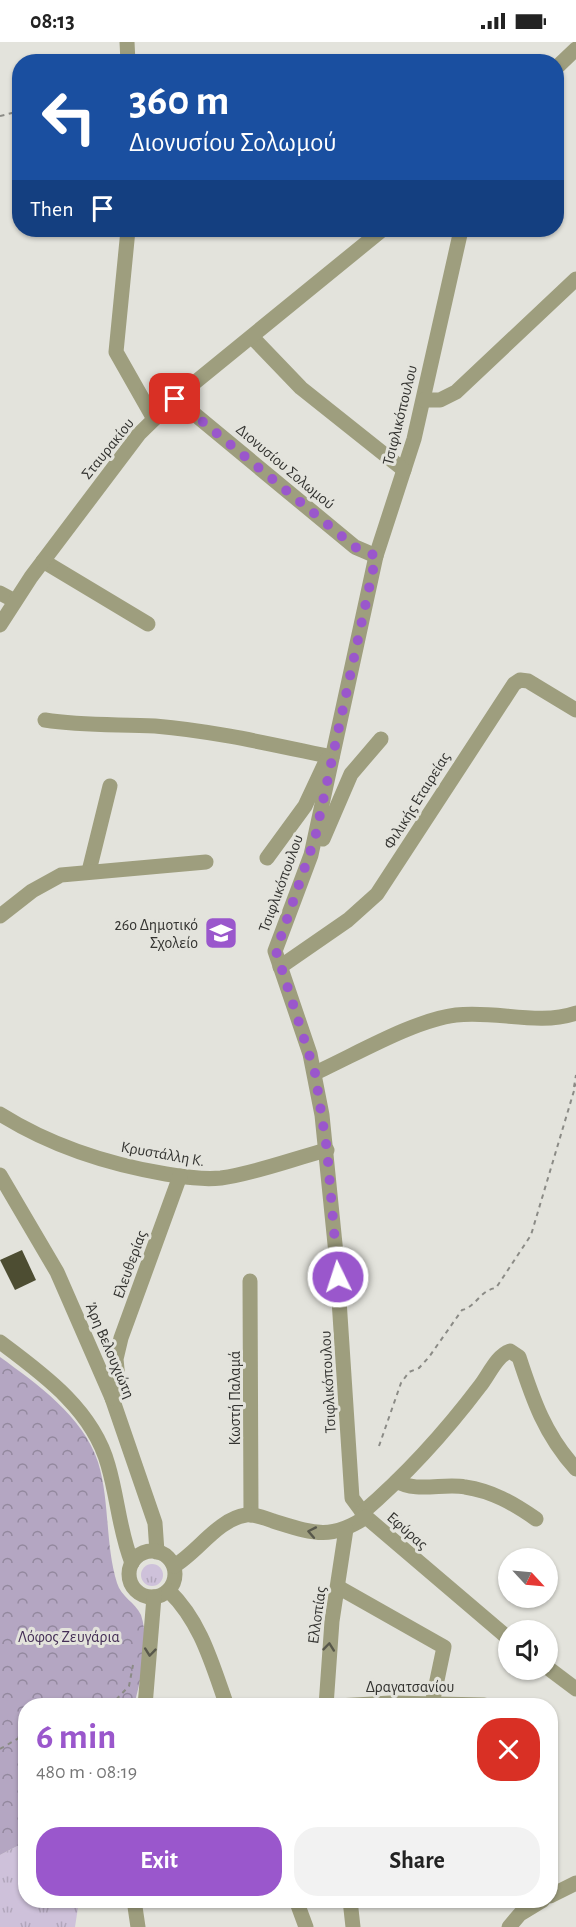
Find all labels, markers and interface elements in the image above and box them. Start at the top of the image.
text: 08:13 [30,10,75,32]
icon: left [30,78,108,156]
text: 360 m [129,80,230,122]
text: Διονυσίου Σολωμού [129,129,337,156]
icon: arrive [86,192,119,225]
text: Then [30,198,74,220]
street label: Τσιφλικόπουλου [380,363,420,467]
pin [149,373,200,424]
icon: arrive [158,382,191,415]
street label: Σταυρακίου [78,415,137,482]
street label: Διονυσίου Σολωμού [233,421,338,512]
street label: Φιλικής Εταιρείας [381,749,454,852]
street label: Τσιφλικόπουλου [256,832,306,934]
school or university icon: 26ο Δημοτικό Σχολείο [203,915,239,951]
place label: 26ο Δημοτικό Σχολείο [114,917,198,951]
street label: Κρυστάλλη Κ. [120,1139,206,1169]
street label: Ελευθερίας [110,1228,151,1301]
position arrow [306,1245,370,1309]
street label: Άρη Βελουχιώτη [83,1300,138,1401]
street label: Τσιφλικόπουλου [317,1330,339,1434]
street label: Κωστή Παλαμά [227,1351,243,1446]
street label: Εφύρας [383,1509,431,1553]
one-way arrow [307,1526,317,1539]
north arrow [498,1548,558,1608]
map controls [498,1548,558,1680]
street label: Ελλοπίας [305,1585,330,1645]
button: sound [498,1620,558,1680]
park label: Λόφος Ζευγάρια [18,1629,120,1646]
one-way arrow [322,1643,335,1652]
one-way arrow [145,1647,157,1656]
street label: Δραγατσανίου [366,1679,454,1695]
button: close [477,1718,540,1781]
text: 6 min [36,1719,116,1755]
text: 480 m · 08:19 [36,1762,137,1782]
button: Exit [36,1827,282,1896]
button: Share [294,1827,540,1896]

